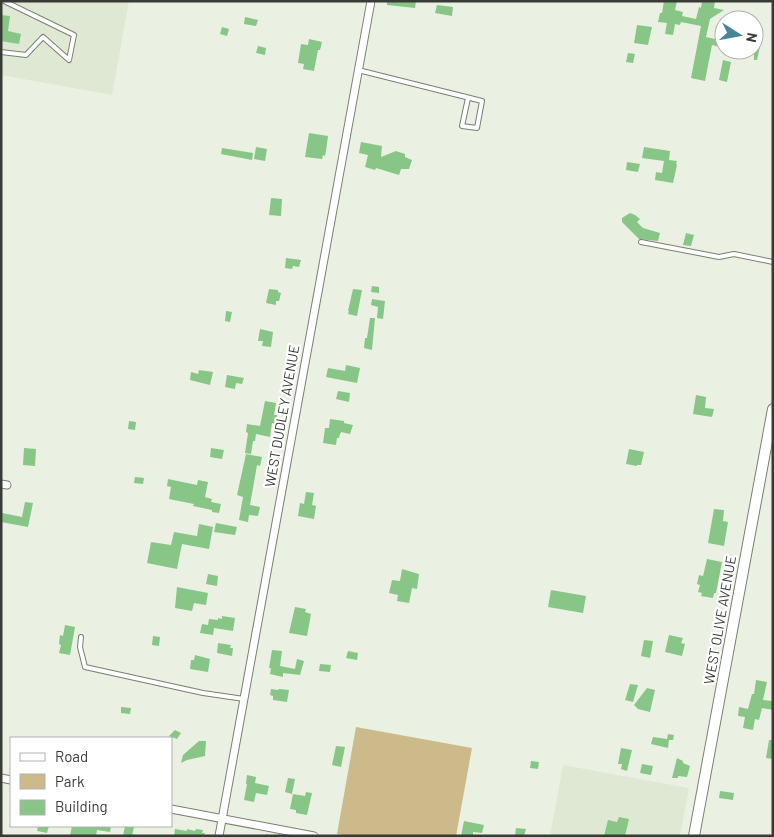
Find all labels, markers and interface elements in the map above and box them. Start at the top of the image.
north arrow [714,10,764,60]
text: N [743,31,761,44]
street label: WEST DUDLEY AVENUE [261,343,302,488]
street label: WEST OLIVE AVENUE [700,554,739,685]
legend [10,737,172,827]
text: Road [55,747,88,765]
text: Park [55,772,85,790]
text: Building [55,797,108,815]

